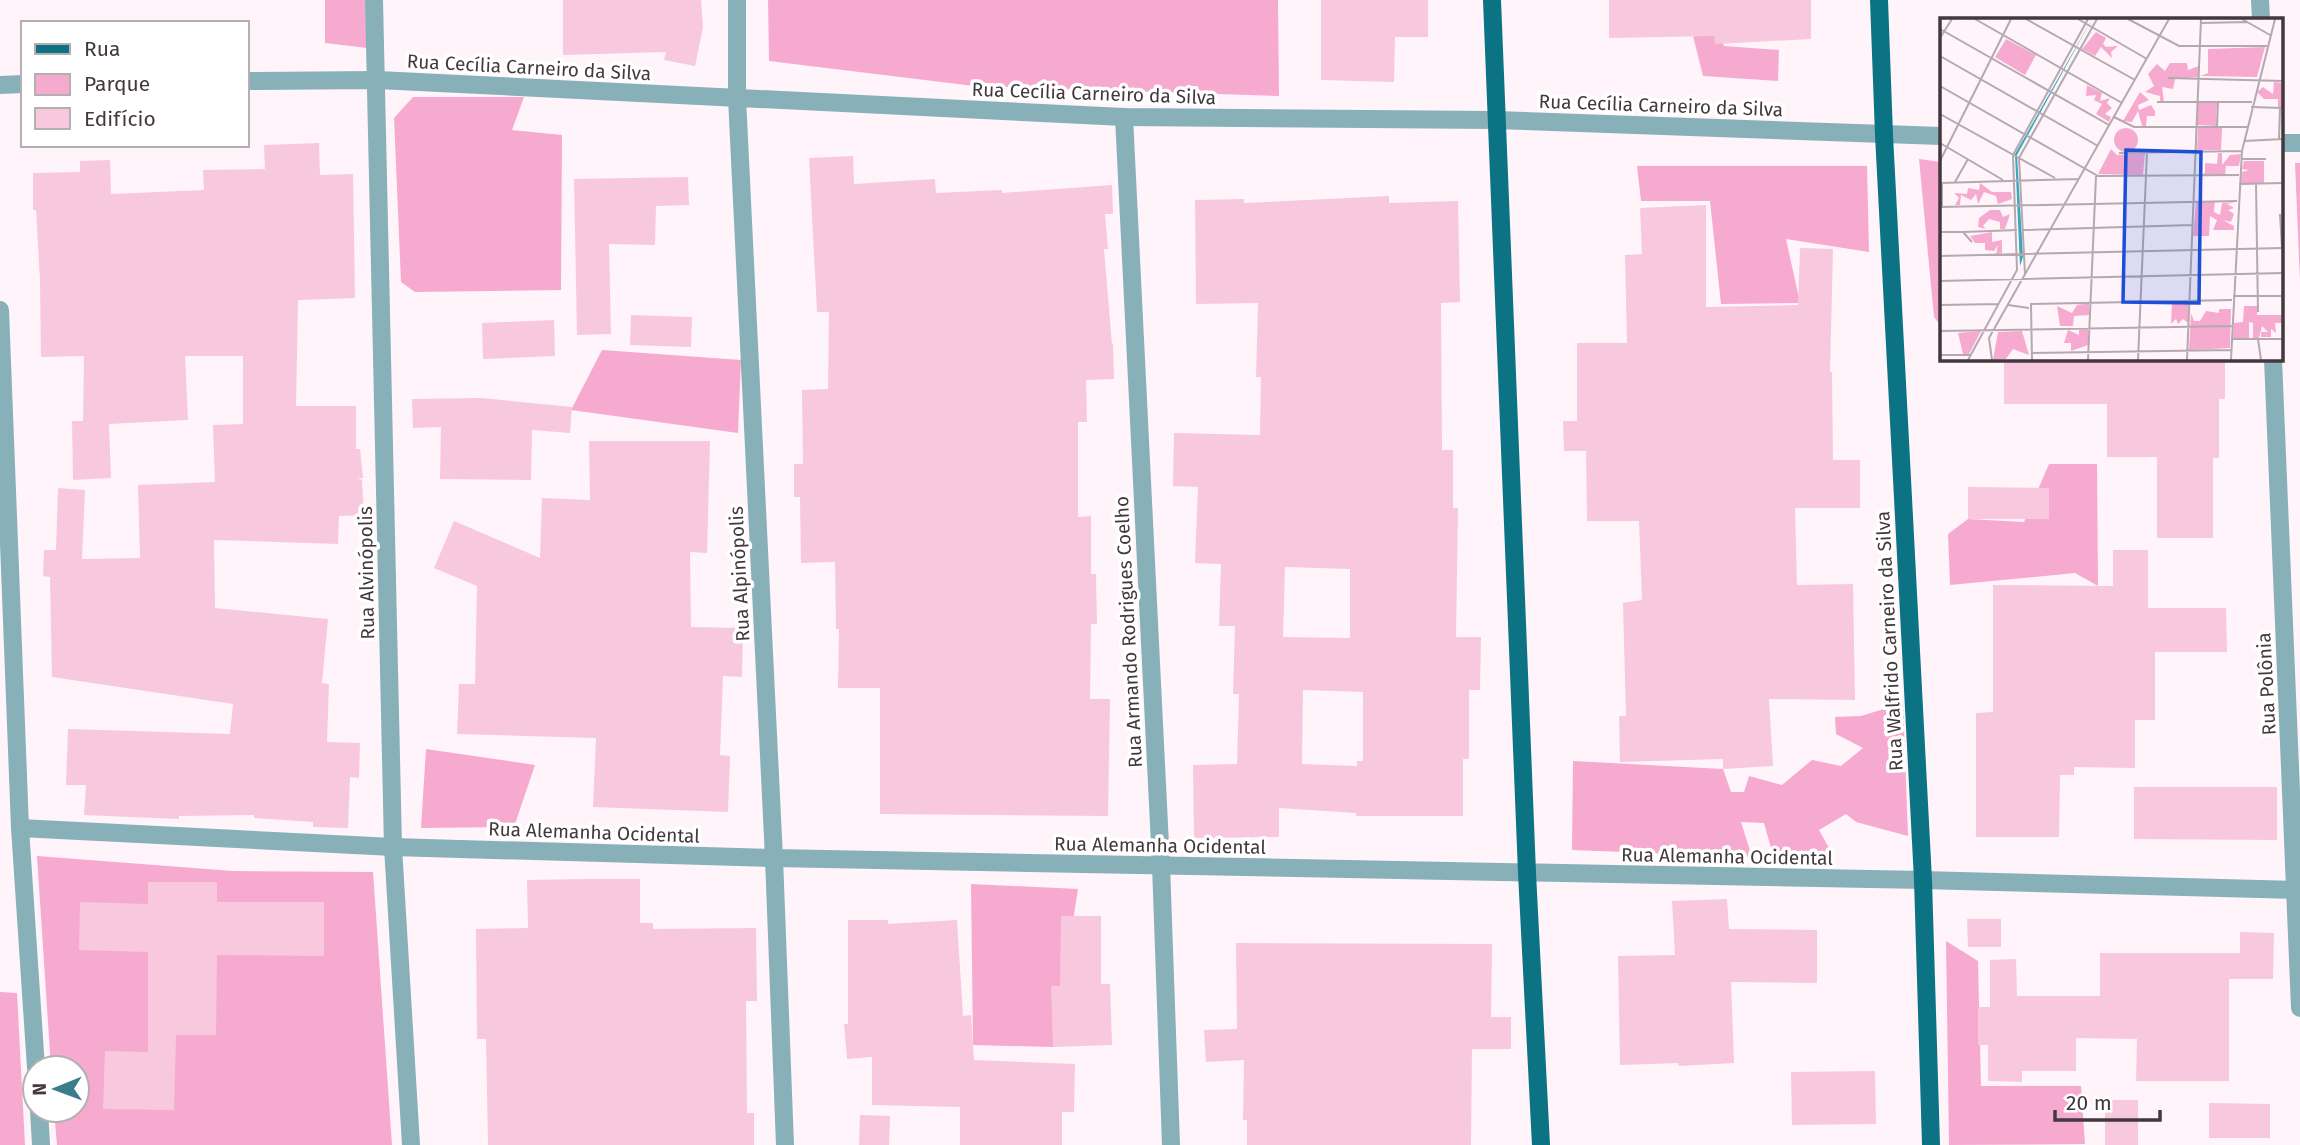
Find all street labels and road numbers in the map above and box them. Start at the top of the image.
street label: Rua Cecília Carneiro da Silva [406,50,652,85]
street label: Rua Cecília Carneiro da Silva [971,78,1217,109]
street label: Rua Cecília Carneiro da Silva [1538,90,1784,121]
street label: Rua Armando Rodrigues Coelho [1110,495,1147,769]
street label: Rua Alvinópolis [354,506,379,640]
street label: Rua Alpinópolis [724,506,755,642]
street label: Rua Walfrido Carneiro da Silva [1871,510,1908,772]
street label: Rua Polônia [2252,632,2281,736]
street label: Rua Alemanha Ocidental [488,817,701,848]
street label: Rua Alemanha Ocidental [1054,832,1266,859]
street label: Rua Alemanha Ocidental [1621,843,1833,870]

